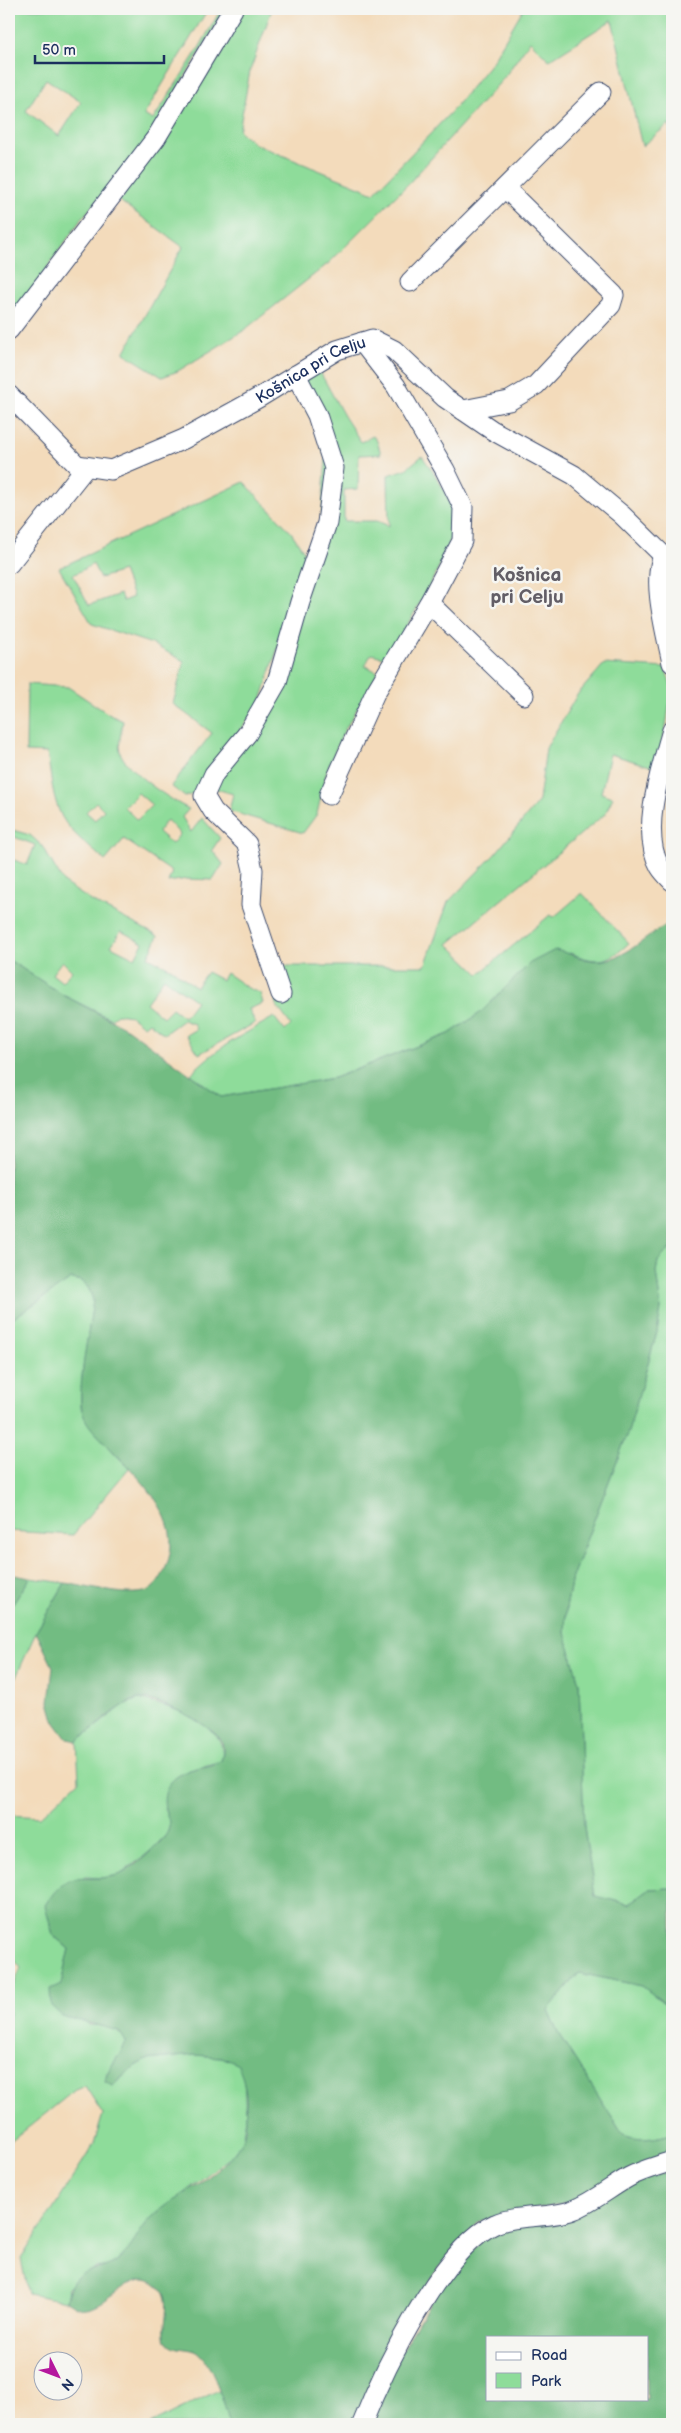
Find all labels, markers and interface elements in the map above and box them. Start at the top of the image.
scale bar [35,32,164,64]
text: 50 m [42,41,76,60]
street label: Košnica pri Celju [253,334,368,408]
district label: Košnica pri Celju [490,564,564,609]
legend [486,2336,648,2400]
text: Road [531,2346,567,2365]
north arrow [32,2350,82,2400]
text: Park [531,2372,562,2391]
text: N [57,2375,77,2394]

